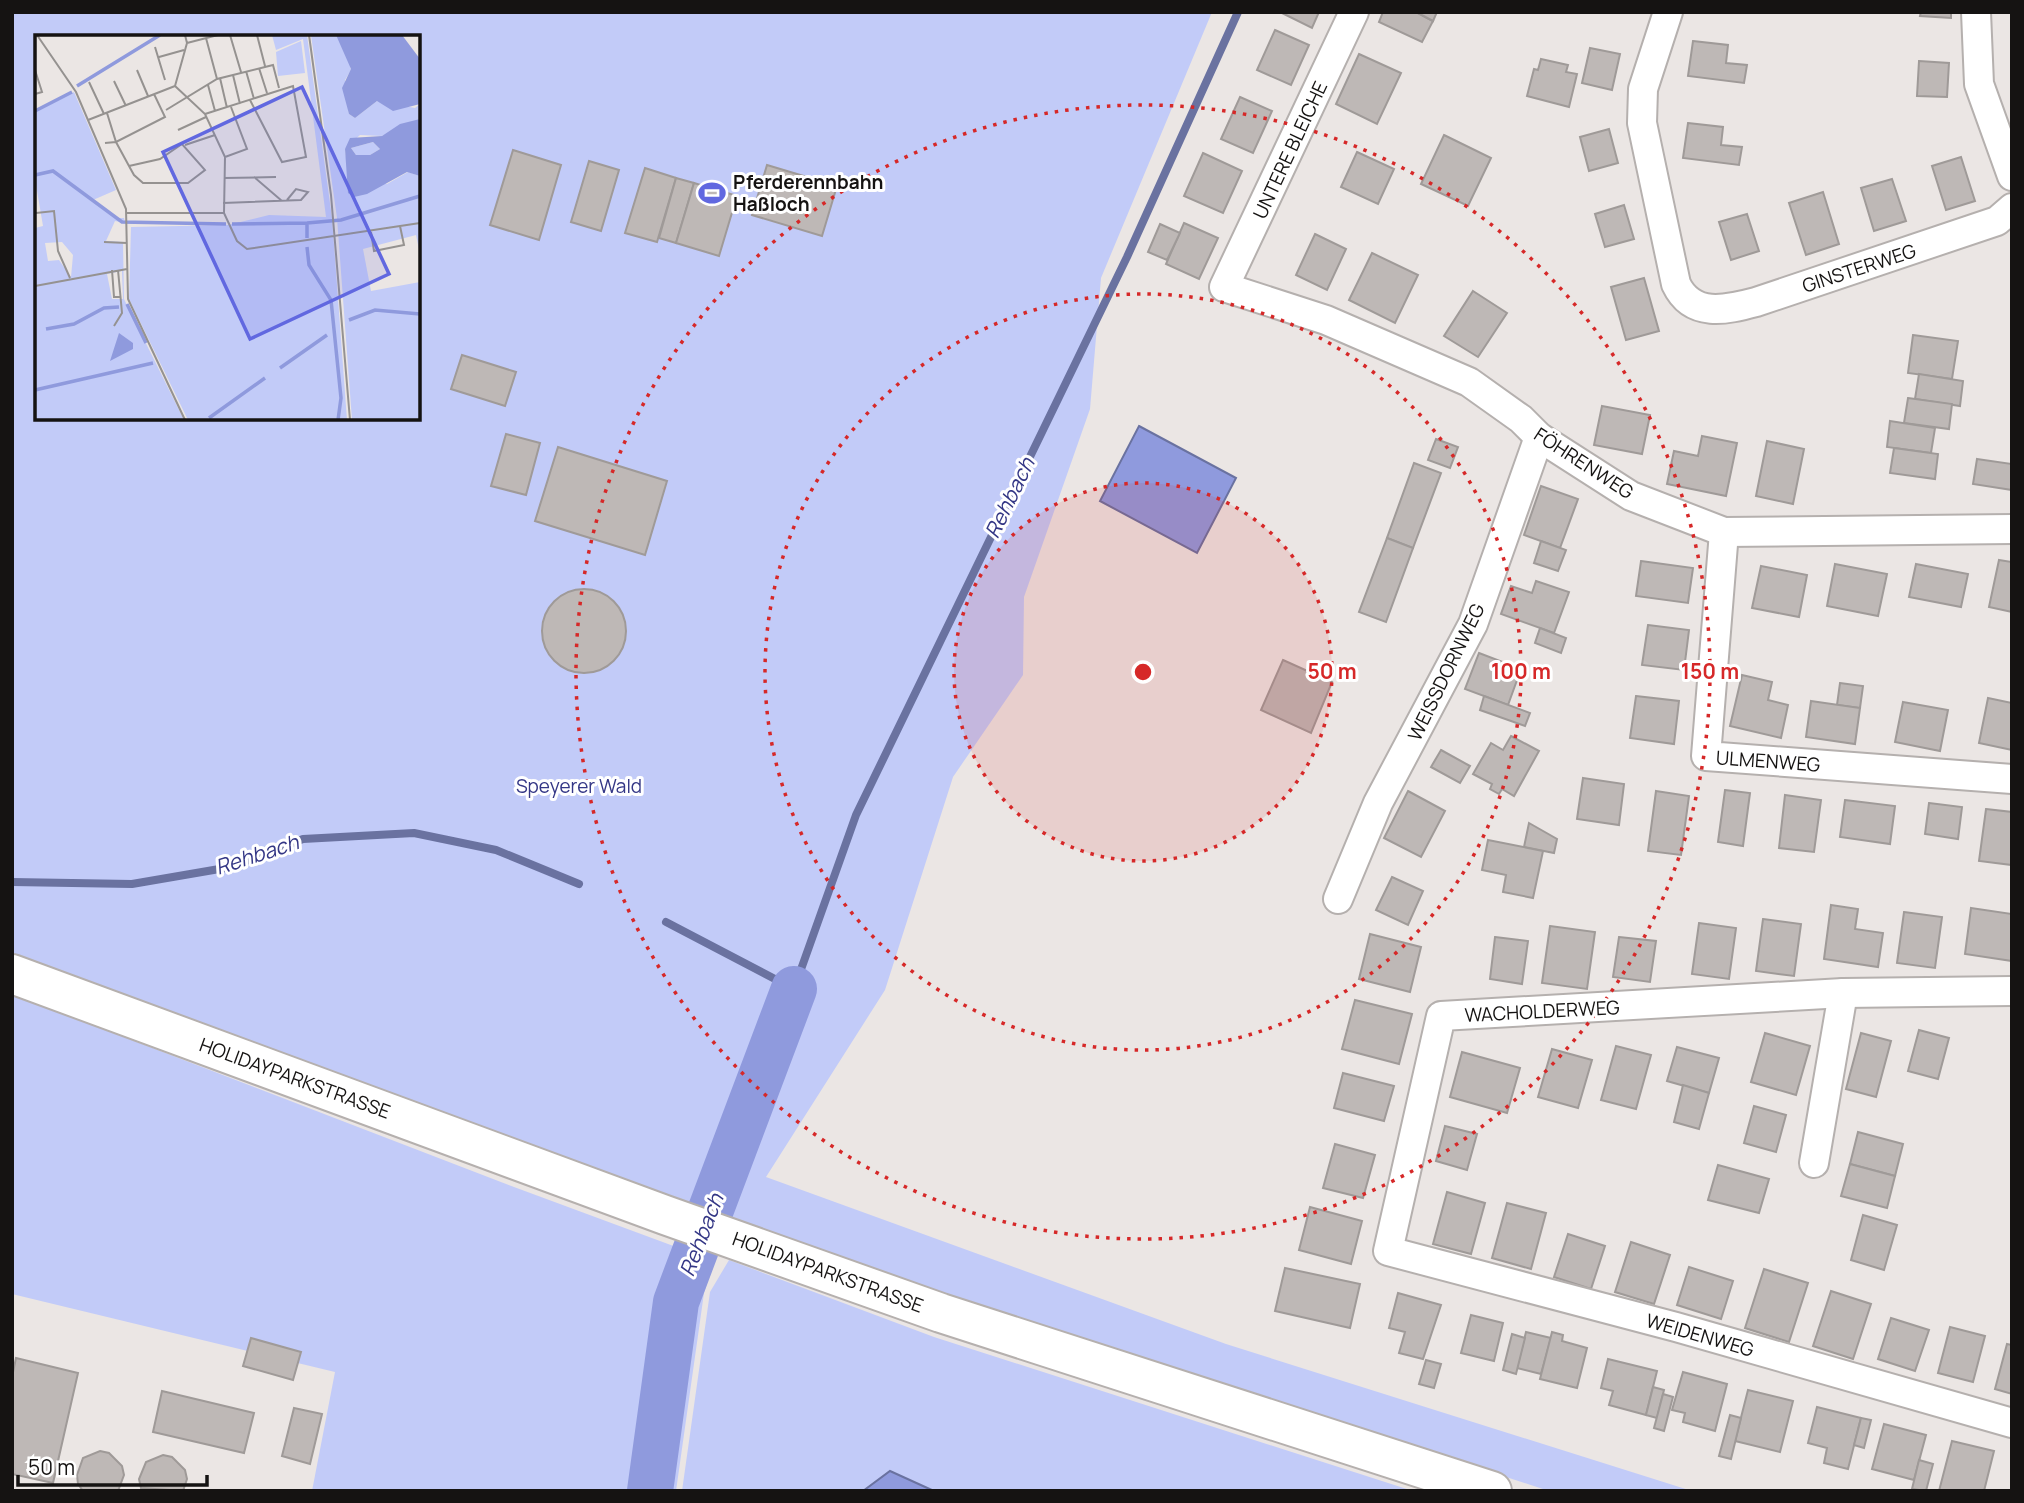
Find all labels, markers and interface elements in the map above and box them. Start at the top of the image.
inset map [35,35,420,420]
street label: UNTERE BLEICHE [1247,77,1333,223]
place label: Pferderennbahn Haßloch [733,169,883,217]
sports icon: Pferderennbahn Haßloch [697,178,727,208]
street label: GINSTERWEG [1799,237,1919,299]
street label: FÖHRENWEG [1529,421,1639,505]
water label: Rehbach [978,451,1041,542]
street label: WEISSDORNWEG [1402,599,1490,745]
text: 50 m [1307,657,1357,685]
text: 100 m [1491,657,1551,685]
text: 150 m [1681,657,1739,685]
centre of rings [1131,660,1155,684]
street label: ULMENWEG [1715,744,1821,778]
park label: Speyerer Wald [516,773,642,799]
water label: Rehbach [211,827,303,881]
street label: WACHOLDERWEG [1464,994,1620,1028]
street label: HOLIDAYPARKSTRASSE [196,1031,394,1125]
water label: Rehbach [673,1188,730,1280]
street label: HOLIDAYPARKSTRASSE [729,1225,927,1319]
street label: WEIDENWEG [1643,1307,1757,1363]
scale bar [18,1444,206,1488]
text: 50 m [28,1453,75,1481]

